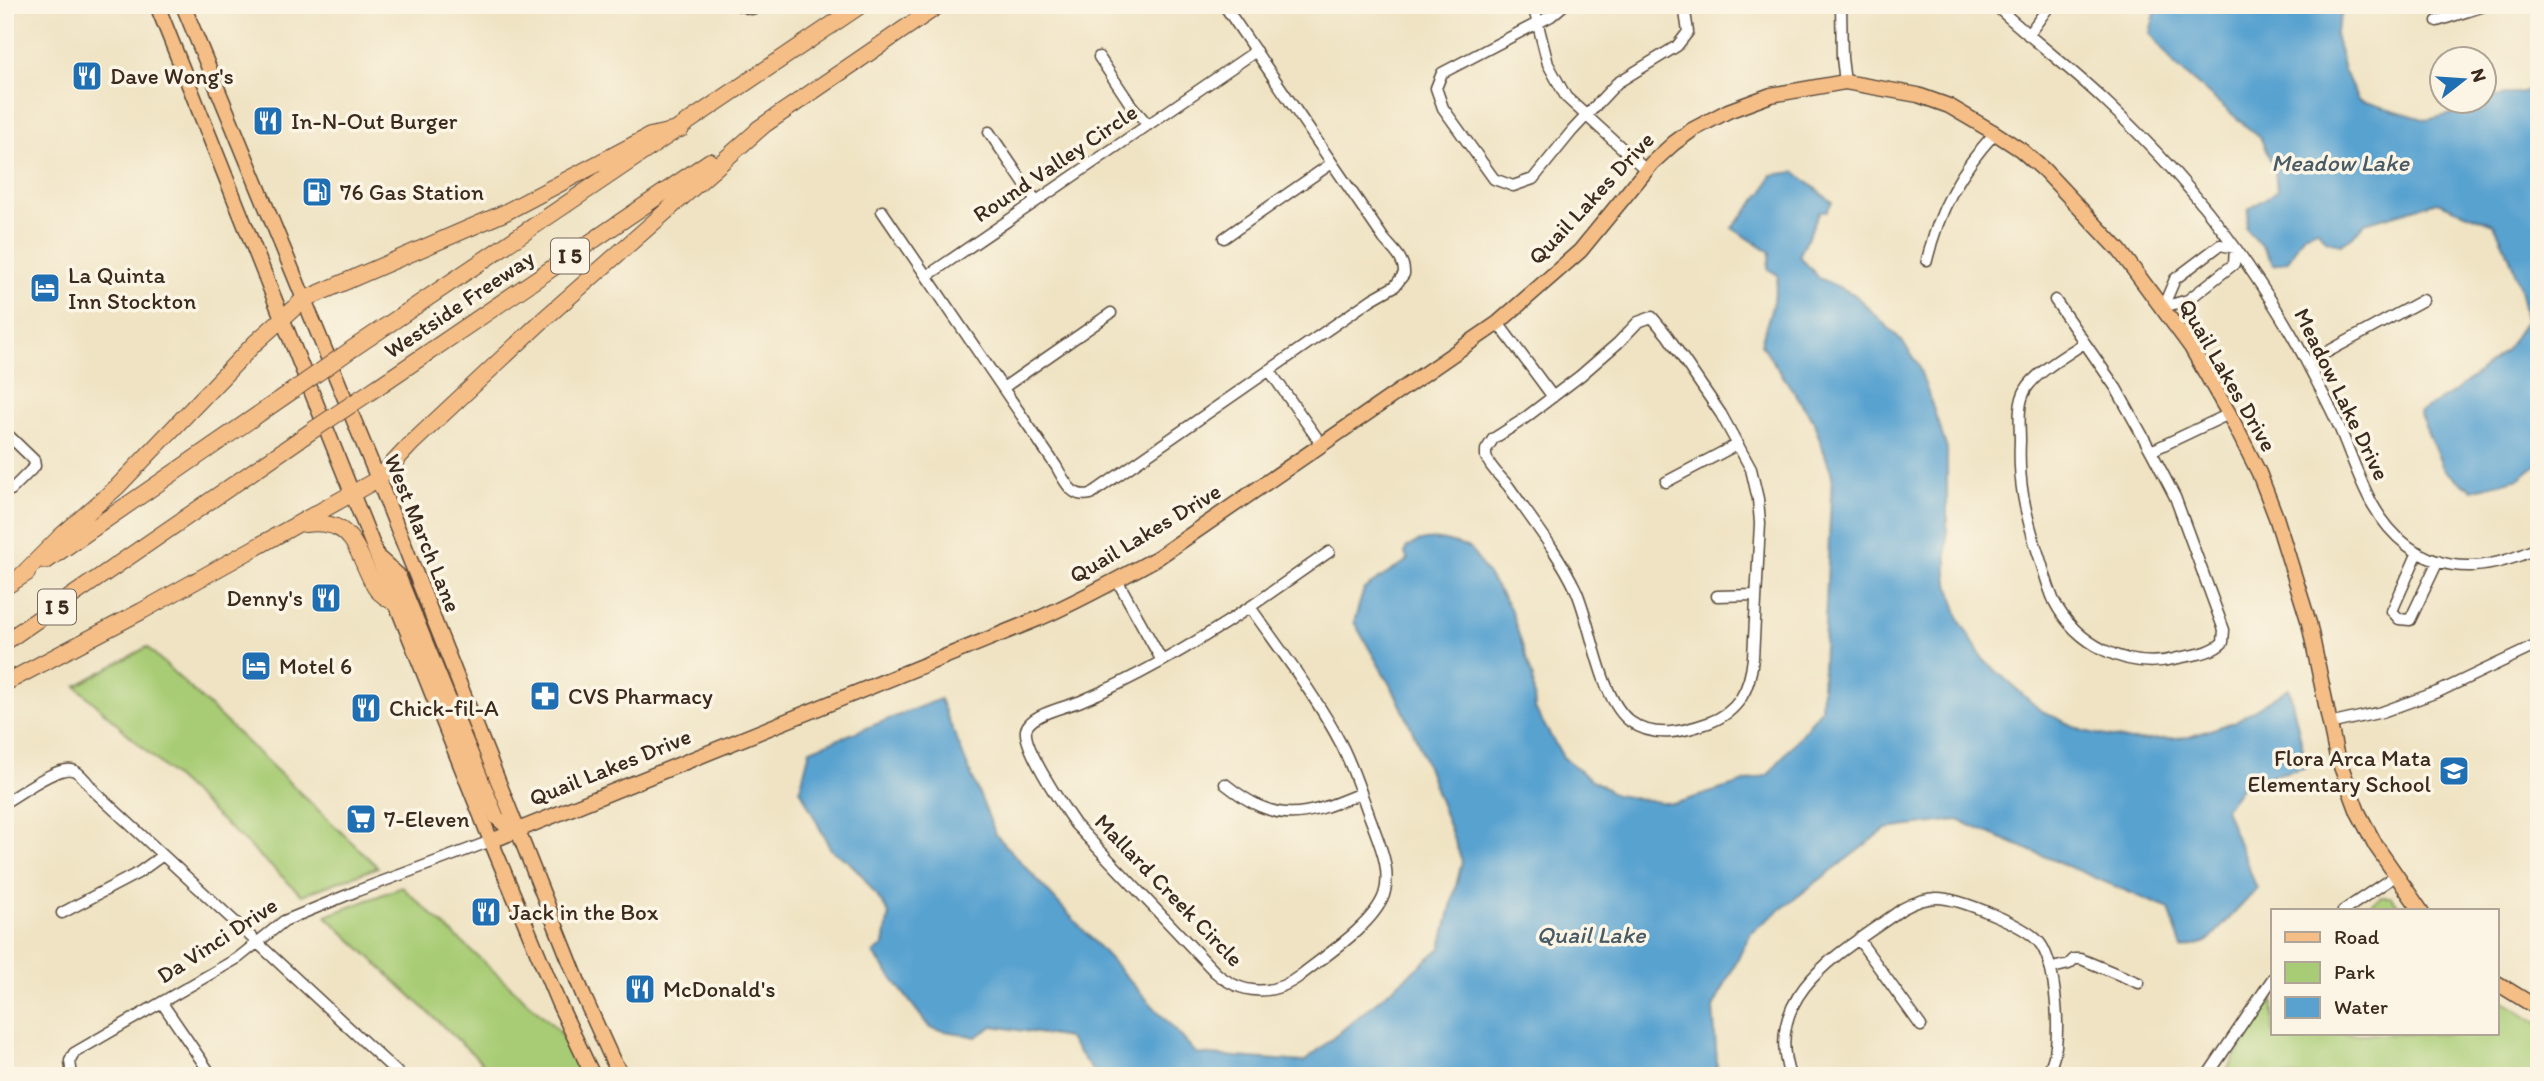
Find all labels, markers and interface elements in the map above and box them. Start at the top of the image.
north arrow [2428,46,2498,116]
restaurant icon: Dave Wong's [70,59,104,93]
place label: Dave Wong's [110,62,234,90]
text: N [2466,66,2492,85]
street label: Round Valley Circle [967,98,1143,228]
restaurant icon: In-N-Out Burger [251,104,285,138]
place label: In-N-Out Burger [291,107,458,135]
street label: Quail Lakes Drive [1522,126,1660,270]
water label: Meadow Lake [2271,148,2410,177]
fuel station icon: 76 Gas Station [300,175,334,209]
place label: 76 Gas Station [340,178,484,206]
road number: I 5 [551,238,589,274]
street label: Westside Freeway [379,243,539,364]
place label: La Quinta Inn Stockton [68,261,196,315]
hotel icon: La Quinta Inn Stockton [28,271,62,305]
street label: Quail Lakes Drive [2173,294,2283,456]
street label: Meadow Lake Drive [2288,303,2396,485]
street label: West March Lane [379,450,467,616]
street label: Quail Lakes Drive [1064,477,1226,589]
restaurant icon: Denny's [309,581,343,615]
place label: Denny's [226,584,303,612]
road number: I 5 [38,590,76,624]
hotel icon: Motel 6 [239,649,273,683]
place label: Motel 6 [279,652,352,680]
pharmacy icon: CVS Pharmacy [528,679,562,713]
place label: CVS Pharmacy [568,682,713,710]
restaurant icon: Chick-fil-A [349,691,383,725]
place label: Chick-fil-A [389,694,499,722]
street label: Quail Lakes Drive [525,722,695,812]
place label: Flora Arca Mata Elementary School [2248,744,2431,798]
school or university icon: Flora Arca Mata Elementary School [2437,754,2471,788]
supermarket icon: 7-Eleven [344,802,378,836]
place label: 7-Eleven [384,805,469,833]
street label: Mallard Creek Circle [1089,808,1249,972]
street label: Da Vinci Drive [151,891,283,989]
restaurant icon: Jack in the Box [469,895,503,929]
place label: Jack in the Box [509,898,659,926]
legend [2271,909,2498,1036]
water label: Quail Lake [1536,920,1647,949]
text: Road [2334,924,2380,949]
text: Park [2334,959,2376,984]
restaurant icon: McDonald's [623,972,657,1006]
place label: McDonald's [663,975,776,1003]
text: Water [2334,994,2388,1019]

